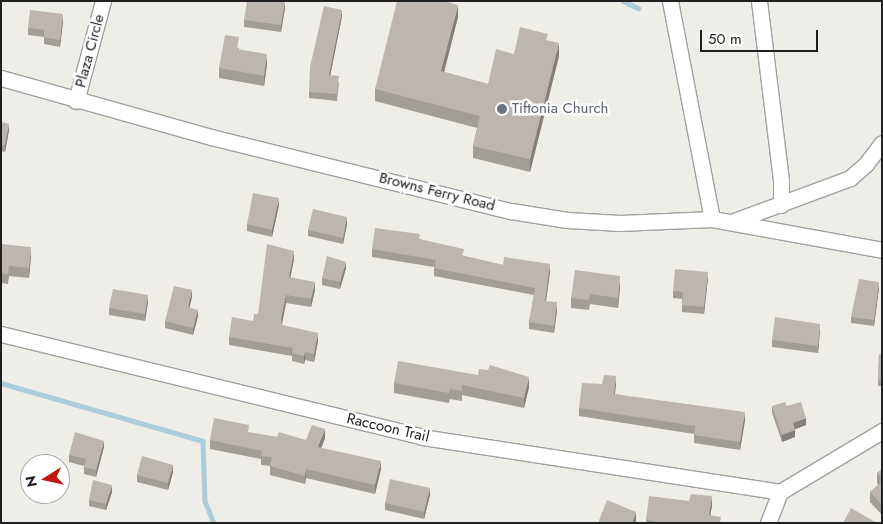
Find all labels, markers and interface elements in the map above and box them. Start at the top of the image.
street label: Plaza Circle [72,12,108,90]
scale bar [703,20,820,52]
text: 50 m [708,28,742,50]
place label: Tiftonia Church [512,100,608,118]
marker: Tiftonia Church [496,103,508,115]
street label: Browns Ferry Road [377,169,497,215]
street label: Raccoon Trail [345,410,431,446]
north arrow [20,454,70,504]
text: N [20,474,42,489]

